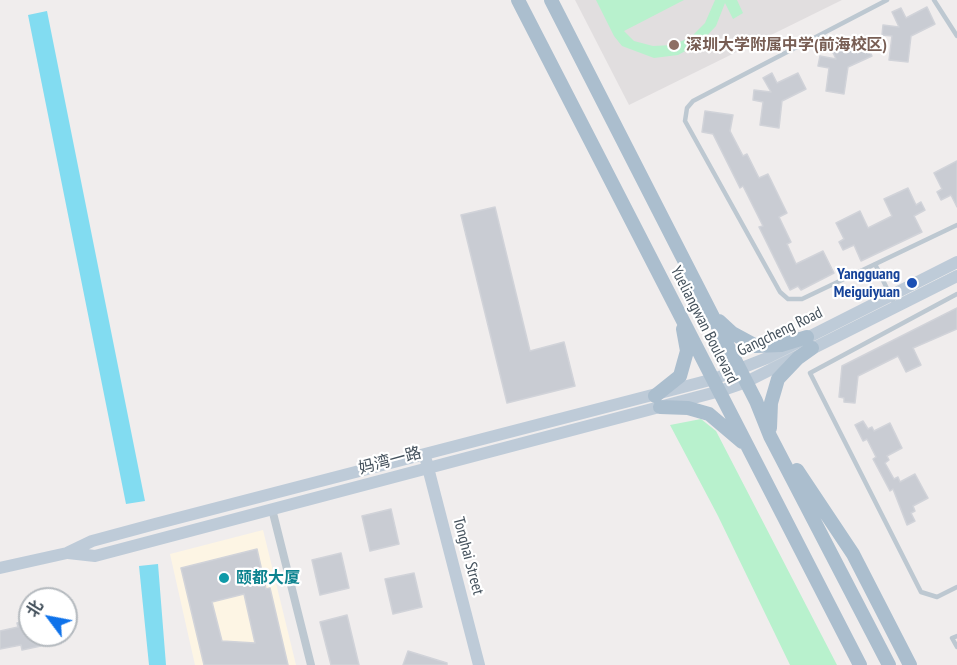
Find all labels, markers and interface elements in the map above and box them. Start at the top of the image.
place label: 深圳大学附属中学(前海校区) [686,35,887,55]
marker: 深圳大学附属中学(前海校区) [667,38,681,52]
street label: Yueliangwan Boulevard [666,263,742,387]
place label: Yangguang Meiguiyuan [834,264,900,302]
marker: Yangguang Meiguiyuan [905,276,919,290]
street label: Gangcheng Road [734,303,826,361]
street label: 妈湾一路 [357,443,423,479]
street label: Tonghai Street [448,515,488,597]
place label: 颐都大厦 [236,568,300,588]
marker: 颐都大厦 [217,571,231,585]
north arrow [18,587,78,647]
text: 北 [22,596,47,621]

